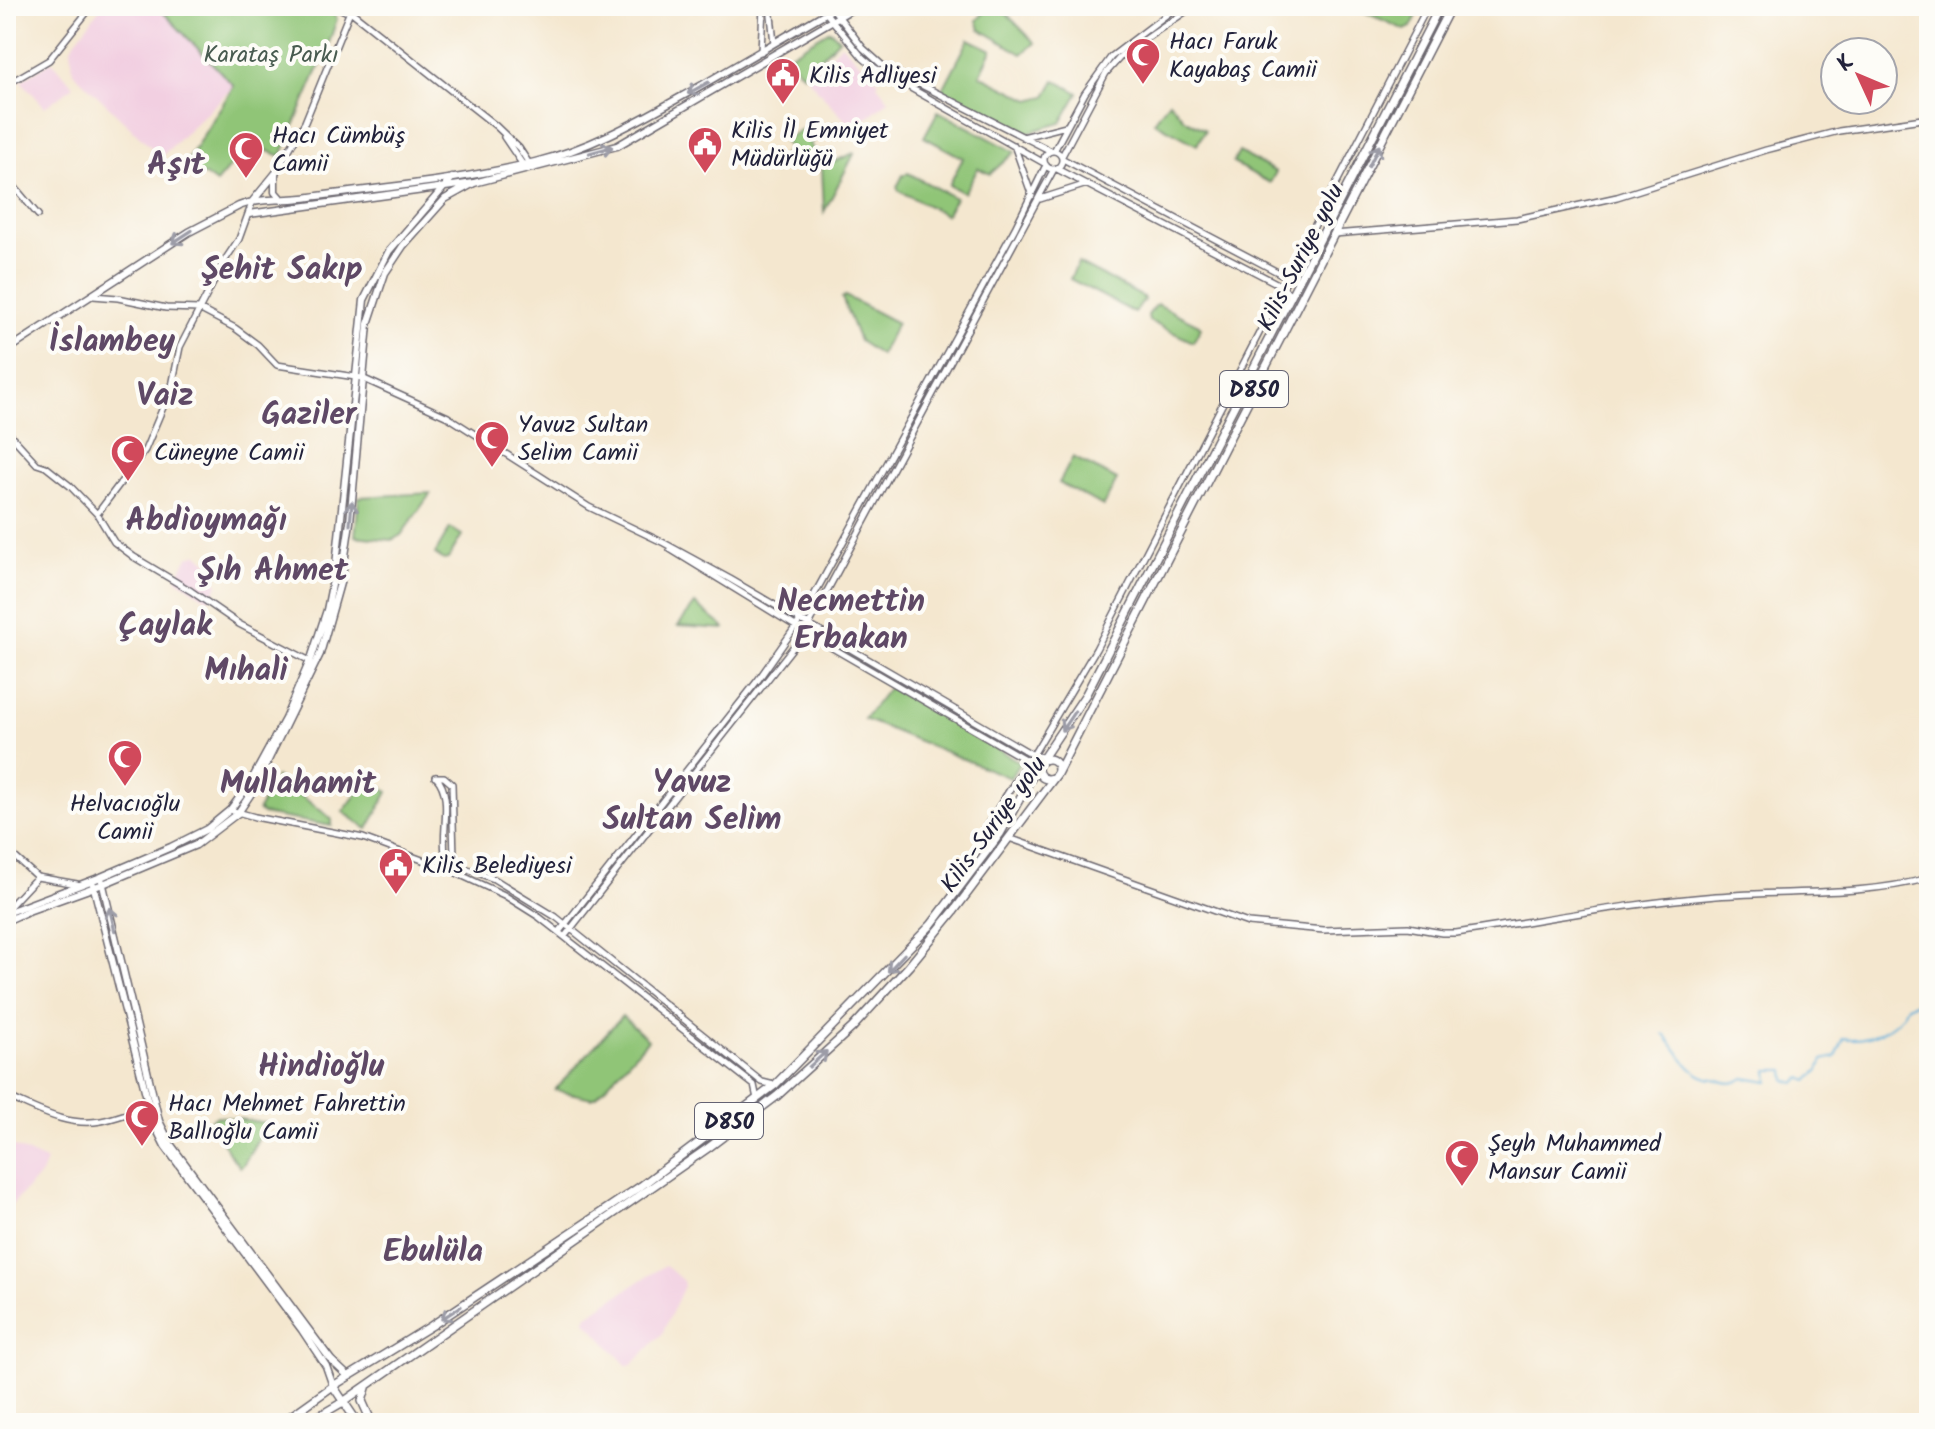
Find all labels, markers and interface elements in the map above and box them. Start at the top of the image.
place label: Hacı Faruk Kayabaş Camii [1169,23,1318,90]
park label: Karataş Parkı [204,36,338,75]
mosque icon: Hacı Faruk Kayabaş Camii [1124,36,1162,86]
north arrow [1819,36,1899,116]
text: K [1829,47,1864,81]
public building icon: Kilis Adliyesi [764,56,802,106]
place label: Kilis Adliyesi [809,57,938,96]
one-way arrow [687,80,710,96]
place label: Kilis İl Emniyet Müdürlüğü [731,112,889,179]
place label: Hacı Cümbüş Camii [272,117,405,184]
public building icon: Kilis İl Emniyet Müdürlüğü [686,125,724,175]
mosque icon: Hacı Cümbüş Camii [227,130,265,180]
district label: Aşıt [147,140,205,191]
one-way arrow [587,142,613,157]
one-way arrow [1367,145,1383,169]
street label: Kilis-Suriye yolu [1247,176,1356,339]
one-way arrow [171,229,194,245]
district label: Şehit Sakıp [201,245,363,296]
district label: İslambey [49,317,175,368]
district label: Vaiz [136,371,194,422]
road number: D850 [1220,371,1288,407]
district label: Gaziler [262,390,358,441]
place label: Yavuz Sultan Selim Camii [518,406,648,473]
mosque icon: Yavuz Sultan Selim Camii [473,419,511,469]
mosque icon: Cüneyne Camii [109,433,147,483]
place label: Cüneyne Camii [154,434,305,473]
district label: Abdioymağı [125,496,287,547]
one-way arrow [344,500,359,527]
district label: Şıh Ahmet [198,546,349,597]
district label: Necmettin Erbakan [777,577,925,665]
district label: Çaylak [118,601,213,652]
district label: Mıhali [204,646,289,697]
one-way arrow [1060,709,1076,732]
mosque icon: Helvacıoğlu Camii [106,738,144,788]
street label: Kilis-Suriye yolu [931,748,1058,902]
district label: Yavuz Sultan Selim [603,758,781,846]
district label: Mullahamit [220,759,377,810]
place label: Helvacıoğlu Camii [70,785,181,852]
public building icon: Kilis Belediyesi [377,846,415,896]
place label: Kilis Belediyesi [422,847,573,886]
one-way arrow [104,906,119,932]
one-way arrow [886,953,905,973]
district label: Hindioğlu [258,1042,385,1093]
one-way arrow [807,1050,827,1068]
place label: Hacı Mehmet Fahrettin Ballıoğlu Camii [168,1085,406,1152]
mosque icon: Hacı Mehmet Fahrettin Ballıoğlu Camii [123,1098,161,1148]
road number: D850 [695,1103,763,1139]
place label: Şeyh Muhammed Mansur Camii [1488,1125,1662,1192]
mosque icon: Şeyh Muhammed Mansur Camii [1443,1138,1481,1188]
district label: Ebulüla [383,1227,483,1278]
one-way arrow [440,1305,463,1321]

